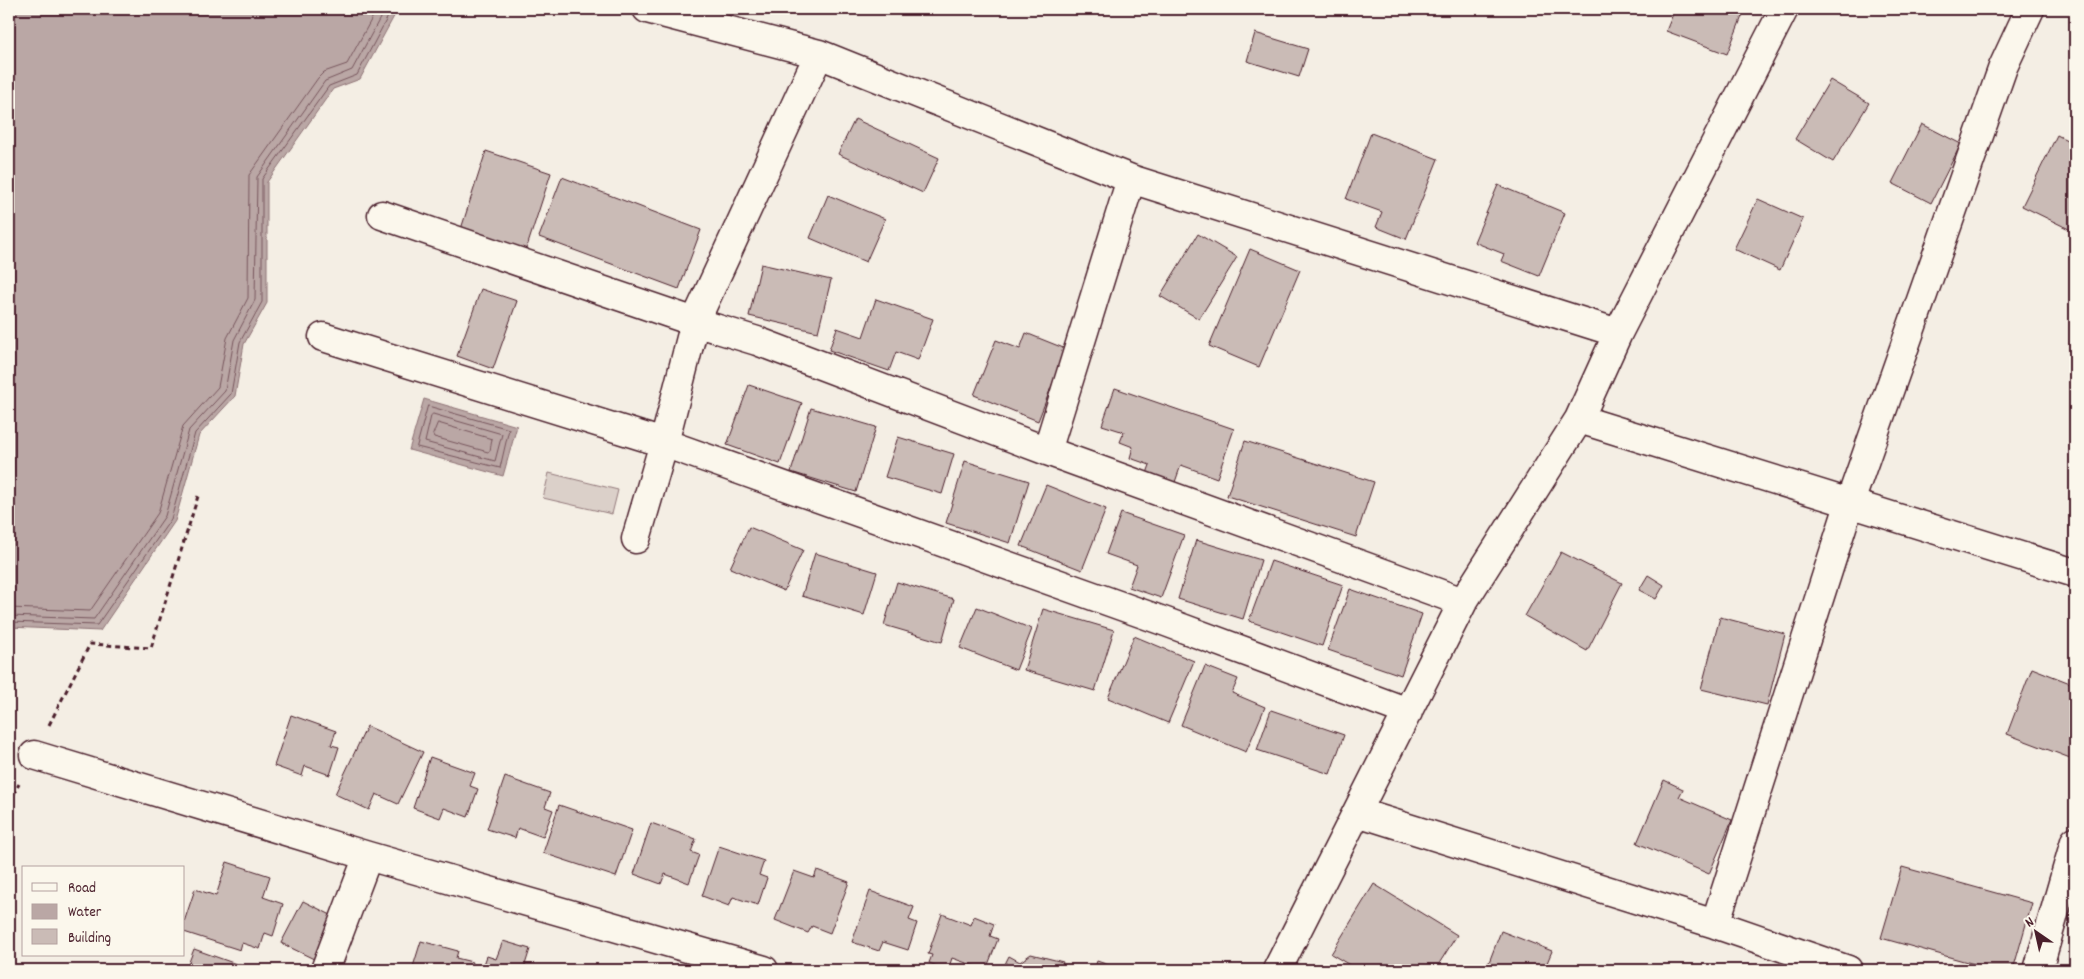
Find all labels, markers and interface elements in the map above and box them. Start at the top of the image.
legend [22,866,185,956]
text: Road [68,878,96,900]
text: Water [68,902,102,924]
north arrow [2012,906,2062,956]
text: N [2021,913,2038,933]
text: Building [68,928,111,950]

